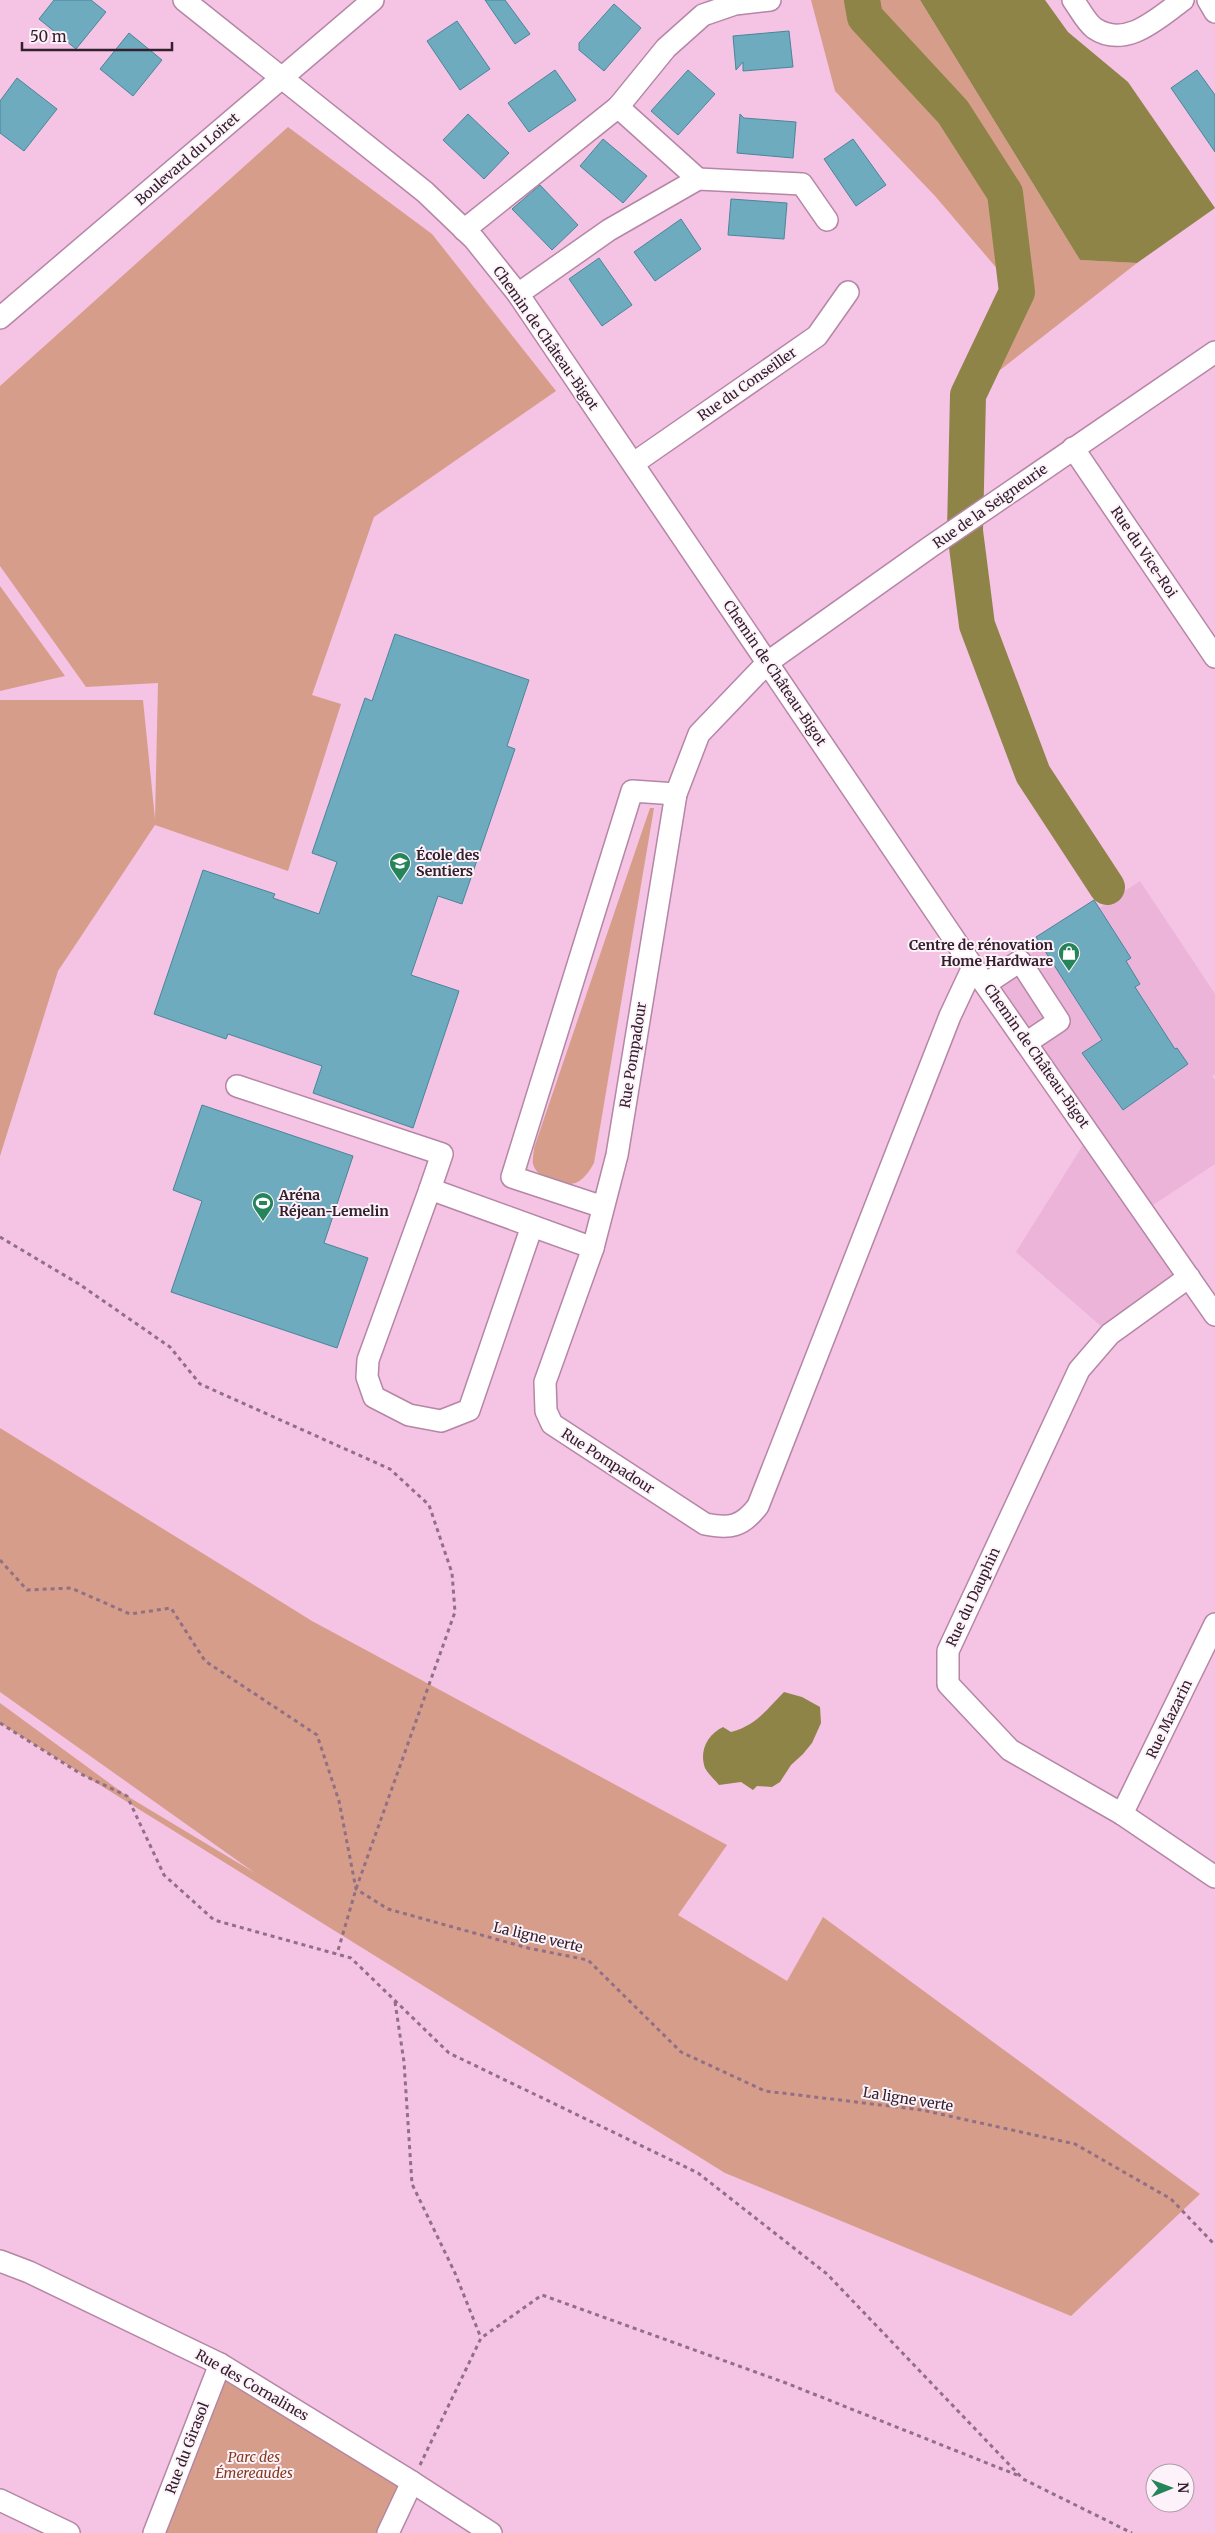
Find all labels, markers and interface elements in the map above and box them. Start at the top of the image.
scale bar [22,20,172,52]
text: 50 m [30,27,67,46]
street label: Boulevard du Loiret [131,109,243,209]
street label: Chemin de Château-Bigot [489,262,603,414]
street label: Rue du Conseiller [694,343,800,425]
street label: Rue de la Seigneurie [929,460,1051,552]
street label: Rue du Vice-Roi [1107,503,1181,601]
street label: Chemin de Château-Bigot [719,597,831,750]
place label: École des Sentiers [416,846,480,880]
school or university icon: École des Sentiers [388,851,412,882]
place label: Centre de rénovation Home Hardware [909,936,1053,970]
shop icon: Centre de rénovation Home Hardware [1057,941,1081,972]
street label: Chemin de Château-Bigot [980,980,1094,1132]
street label: Rue Pompadour [616,1001,650,1109]
place label: Aréna Réjean‑Lemelin [278,1186,389,1220]
sports icon: Aréna Réjean‑Lemelin [251,1191,275,1222]
street label: Rue Pompadour [558,1424,658,1498]
street label: Rue du Dauphin [942,1545,1004,1649]
street label: Rue Mazarin [1142,1676,1196,1762]
street label: La ligne verte [492,1918,584,1956]
street label: La ligne verte [862,2083,954,2115]
street label: Rue des Cornalines [192,2345,312,2425]
street label: Rue du Girasol [161,2399,213,2496]
park label: Parc des Émereaudes [215,2448,293,2482]
north arrow [1145,2463,1195,2513]
text: N [1174,2482,1192,2493]

